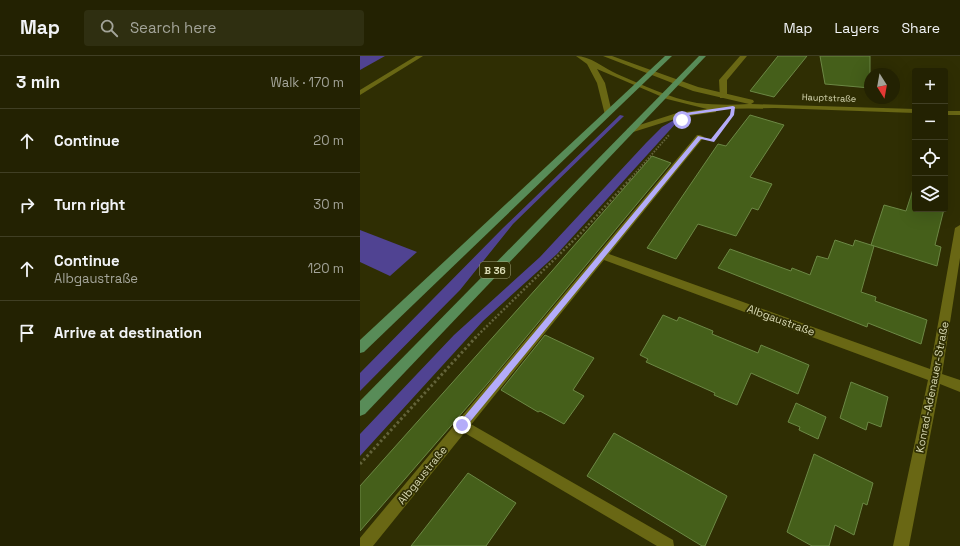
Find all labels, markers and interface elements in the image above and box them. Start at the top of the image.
search box [84,10,364,46]
text: Map [20,15,60,40]
icon: search [98,17,120,39]
text: Search here [130,18,216,37]
text: Map [783,19,813,37]
text: Layers [835,19,879,37]
text: Share [901,19,940,37]
north arrow [864,68,900,104]
map controls [912,68,948,212]
button: + [912,68,948,104]
text: 3 min [16,71,60,93]
text: Walk · 170 m [270,74,344,91]
street label: Hauptstraße [802,91,856,105]
button: − [912,104,948,140]
route start [673,111,691,129]
icon: ahead [16,130,38,152]
text: Continue [54,131,120,150]
text: 20 m [313,132,344,149]
button: locate [912,140,948,176]
button: layers [912,176,948,212]
icon: right [16,194,38,216]
text: Turn right [54,195,125,214]
text: 30 m [313,196,344,213]
text: Continue [54,251,120,270]
icon: ahead [16,258,38,280]
text: 120 m [308,260,344,277]
road number: B 36 [480,262,510,278]
text: Albgaustraße [54,270,138,287]
street label: Albgaustraße [745,301,817,339]
street label: Konrad-Adenauer-Straße [912,320,952,454]
icon: arrive [16,322,38,344]
text: Arrive at destination [54,323,202,342]
route end [453,416,471,434]
street label: Albgaustraße [394,443,450,507]

